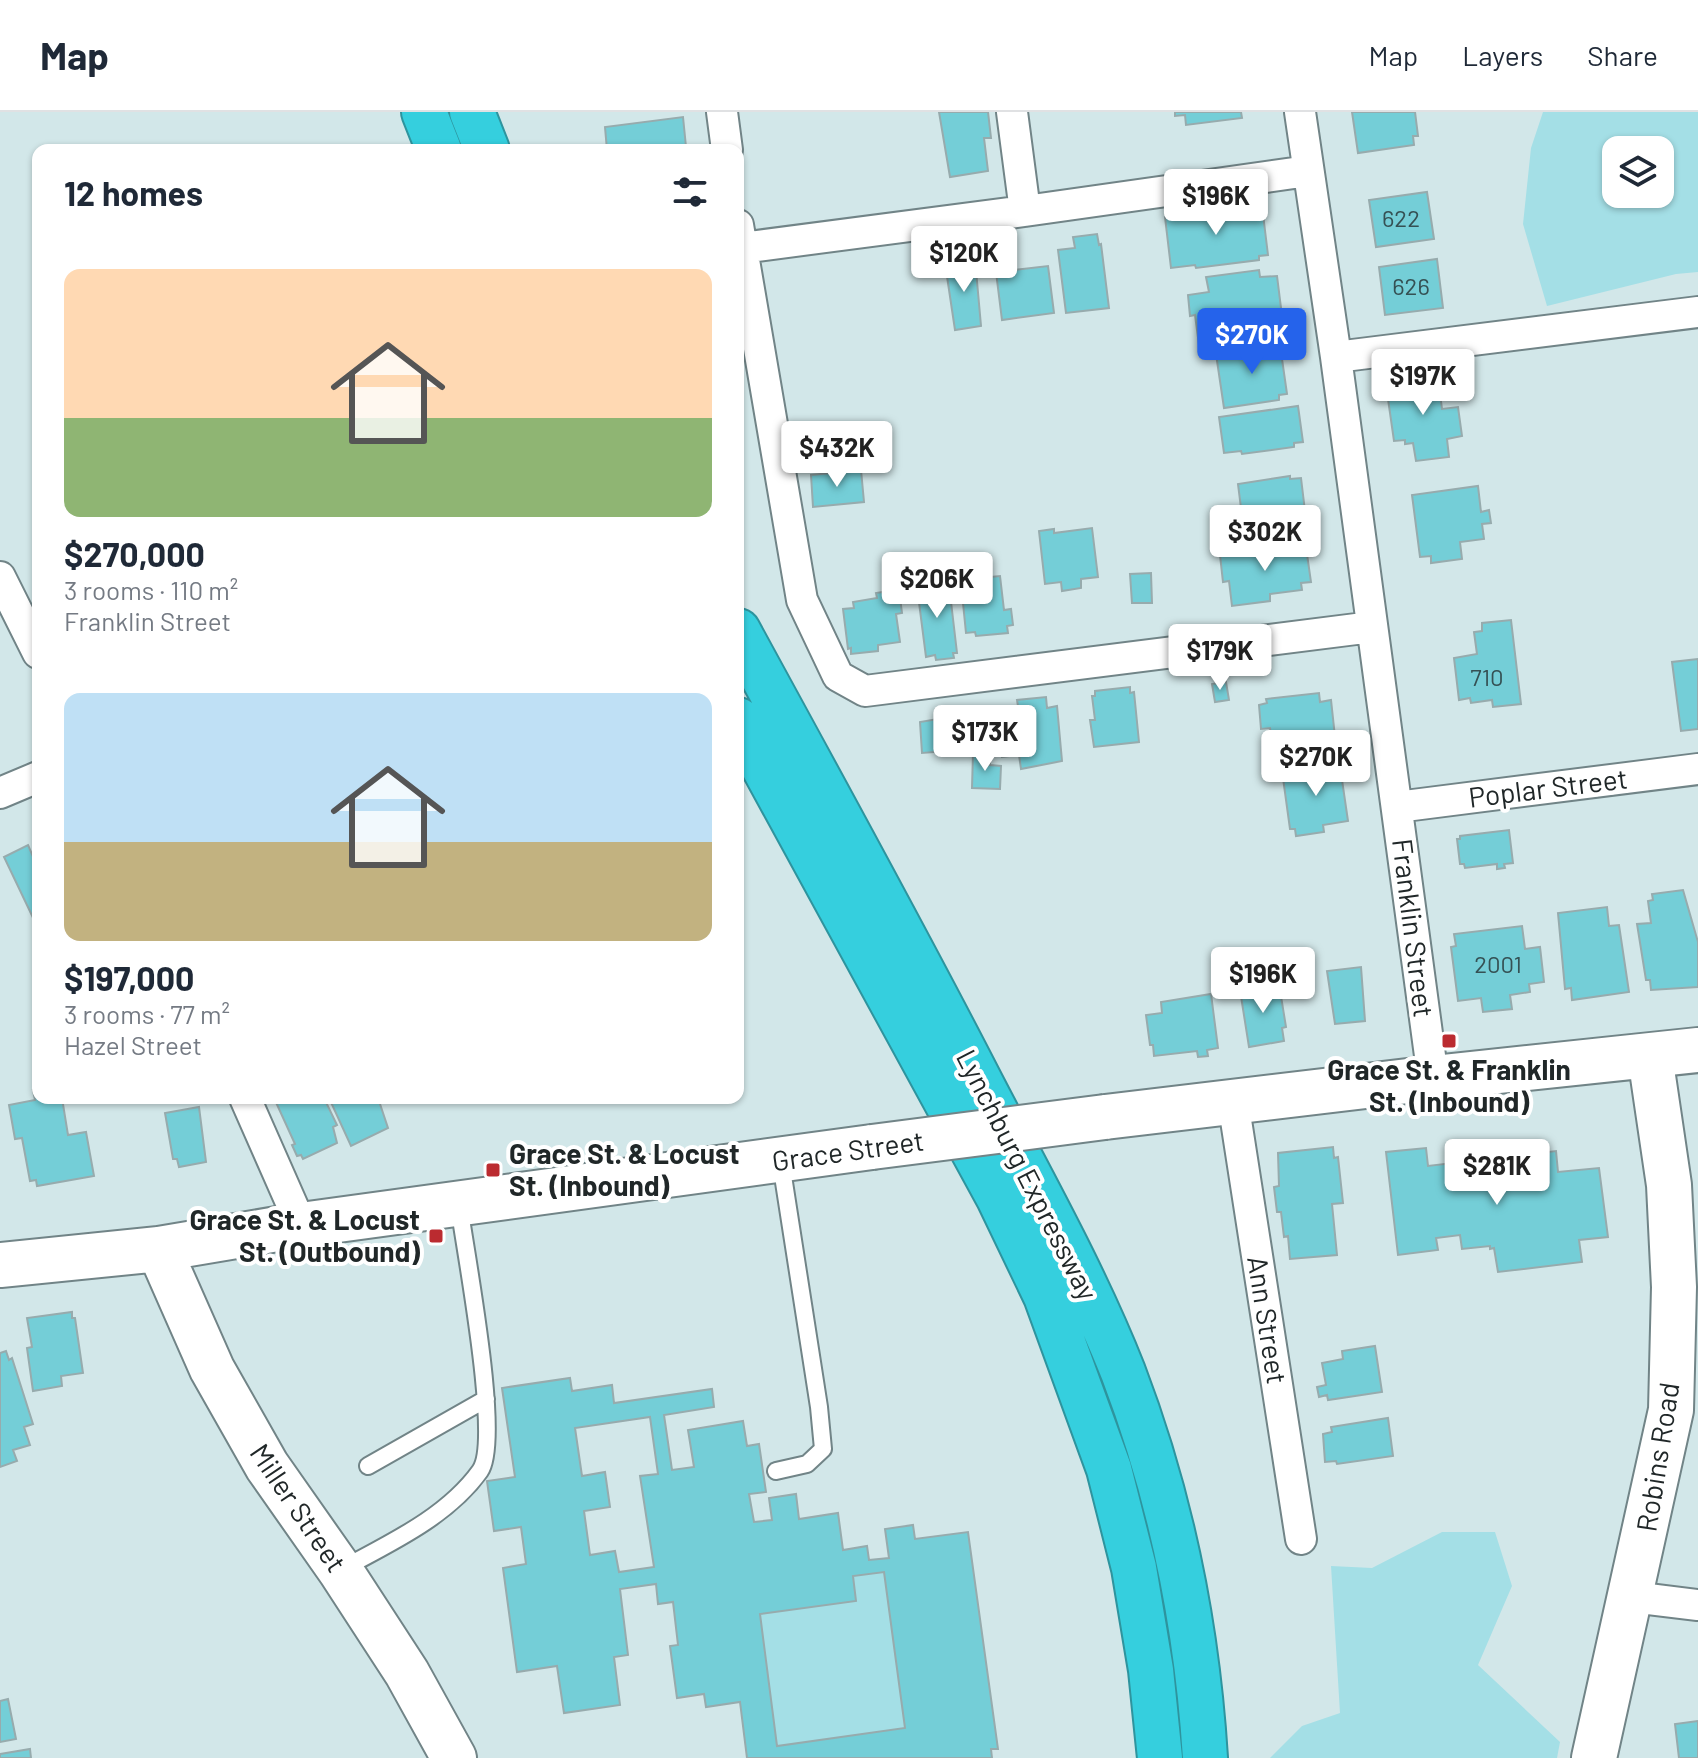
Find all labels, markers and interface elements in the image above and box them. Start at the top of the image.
text: Map [40,32,109,78]
text: Map [1368,38,1418,72]
text: Layers [1462,38,1543,72]
text: Share [1587,38,1658,72]
map controls [1602,136,1674,208]
button: layers [1602,136,1674,208]
pin: $196K [1160,169,1272,237]
icon: filters [668,170,712,214]
text: 12 homes [64,172,203,213]
text: $196K [1182,179,1250,210]
house number: 622 [1382,203,1420,232]
pin: $120K [908,226,1020,294]
text: $120K [929,236,999,267]
house number: 626 [1392,271,1430,300]
pin: $270K [1196,308,1308,376]
text: $270K [1215,318,1289,349]
icon: home [316,321,460,465]
pin: $197K [1367,349,1479,417]
text: $197K [1389,359,1457,390]
pin: $432K [781,421,893,489]
text: $432K [799,431,875,462]
pin: $302K [1209,505,1321,573]
text: $302K [1228,515,1302,546]
text: $270,000 [64,533,205,574]
pin: $206K [881,552,993,620]
text: $206K [900,562,974,593]
text: 3 rooms · 110 m² [64,574,238,605]
text: Franklin Street [64,605,231,636]
pin: $179K [1164,624,1276,692]
text: $179K [1186,634,1254,665]
house number: 710 [1470,662,1504,691]
pin: $173K [929,705,1041,773]
text: $173K [951,715,1019,746]
pin: $270K [1260,730,1372,798]
text: $270K [1279,740,1353,771]
icon: home [316,745,460,889]
street label: Poplar Street [1467,760,1629,814]
street label: Franklin Street [1386,837,1442,1019]
pin: $196K [1207,947,1319,1015]
house number: 2001 [1474,949,1522,978]
text: $197,000 [64,957,194,998]
text: $196K [1229,957,1297,988]
text: 3 rooms · 77 m² [64,998,230,1029]
text: Hazel Street [64,1029,202,1060]
marker: Grace St. & Franklin St. (Inbound) [1440,1032,1458,1050]
street label: Lynchburg Expressway [950,1044,1106,1306]
place label: Grace St. & Franklin St. (Inbound) [1327,1052,1571,1118]
street label: Grace Street [770,1123,926,1177]
place label: Grace St. & Locust St. (Inbound) [509,1136,740,1202]
pin: $281K [1441,1139,1553,1207]
text: $281K [1463,1149,1531,1180]
marker: Grace St. & Locust St. (Inbound) [484,1161,502,1179]
place label: Grace St. & Locust St. (Outbound) [189,1202,420,1268]
marker: Grace St. & Locust St. (Outbound) [427,1227,445,1245]
street label: Ann Street [1241,1253,1295,1386]
street label: Robins Road [1628,1380,1686,1534]
street label: Miller Street [244,1437,354,1578]

